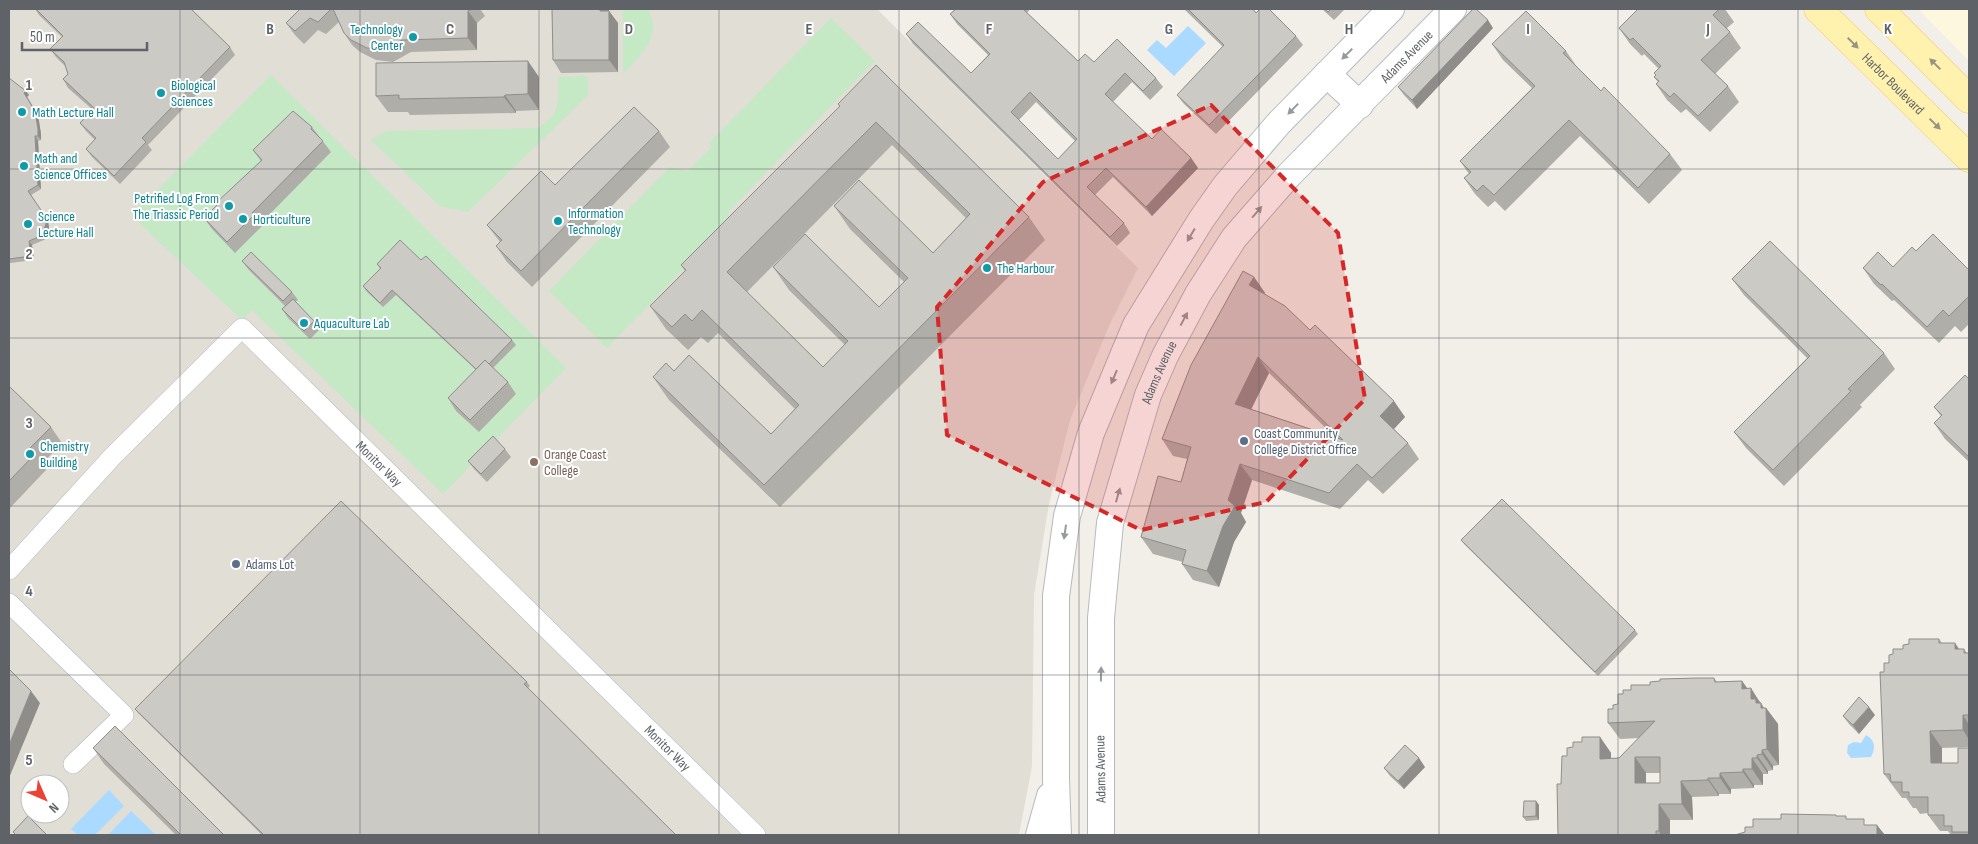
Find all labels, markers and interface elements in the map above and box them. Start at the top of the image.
scale bar [22,20,148,52]
text: B [266,20,274,39]
text: C [446,20,454,39]
text: D [625,20,633,39]
text: E [806,20,813,39]
text: F [986,20,993,39]
text: G [1165,20,1173,39]
text: H [1345,20,1353,39]
text: I [1526,20,1530,39]
text: J [1705,20,1710,39]
text: K [1884,20,1892,39]
place label: Technology Center [350,21,404,54]
street label: Adams Avenue [1376,26,1437,87]
text: 50 m [30,28,55,47]
marker: Technology Center [407,31,419,43]
one-way arrow [1847,37,1859,49]
one-way arrow [1341,48,1353,60]
street label: Harbor Boulevard [1858,49,1928,118]
one-way arrow [1929,59,1941,71]
text: 1 [26,76,33,95]
place label: Biological Sciences [171,77,216,110]
marker: Biological Sciences [155,87,167,99]
one-way arrow [1287,103,1299,115]
place label: Math Lecture Hall [32,104,114,121]
marker: Math Lecture Hall [16,106,28,118]
one-way arrow [1928,117,1940,129]
place label: Math and Science Offices [34,150,107,183]
marker: Math and Science Offices [18,160,30,172]
place label: Petrified Log From The Triassic Period [133,190,219,223]
marker: Petrified Log From The Triassic Period [223,200,235,212]
place label: Information Technology [568,205,623,238]
one-way arrow [1251,206,1262,219]
place label: Science Lecture Hall [38,208,94,241]
place label: Horticulture [253,211,311,228]
marker: Horticulture [237,213,249,225]
marker: Information Technology [552,215,564,227]
marker: Science Lecture Hall [22,218,34,230]
one-way arrow [1187,228,1196,241]
text: 2 [25,245,33,264]
place label: The Harbour [997,260,1054,277]
marker: The Harbour [981,262,993,274]
one-way arrow [1180,312,1188,326]
place label: Aquaculture Lab [313,315,390,332]
marker: Aquaculture Lab [298,317,310,329]
street label: Adams Avenue [1138,338,1181,407]
one-way arrow [1110,370,1117,385]
text: 3 [25,414,33,433]
place label: Coast Community College District Office [1254,425,1357,458]
marker: Coast Community College District Office [1238,435,1250,447]
street label: Monitor Way [352,437,406,491]
place label: Chemistry Building [40,438,89,471]
place label: Orange Coast College [544,446,607,479]
marker: Chemistry Building [24,448,36,460]
marker: Orange Coast College [528,456,540,468]
one-way arrow [1114,488,1122,503]
one-way arrow [1061,524,1069,540]
place label: Adams Lot [245,556,294,573]
marker: Adams Lot [230,558,242,570]
text: 4 [25,582,33,601]
one-way arrow [1097,666,1105,682]
street label: Monitor Way [641,722,695,775]
street label: Adams Avenue [1091,735,1110,804]
text: 5 [25,751,33,770]
north arrow [20,774,70,824]
text: N [45,799,62,816]

